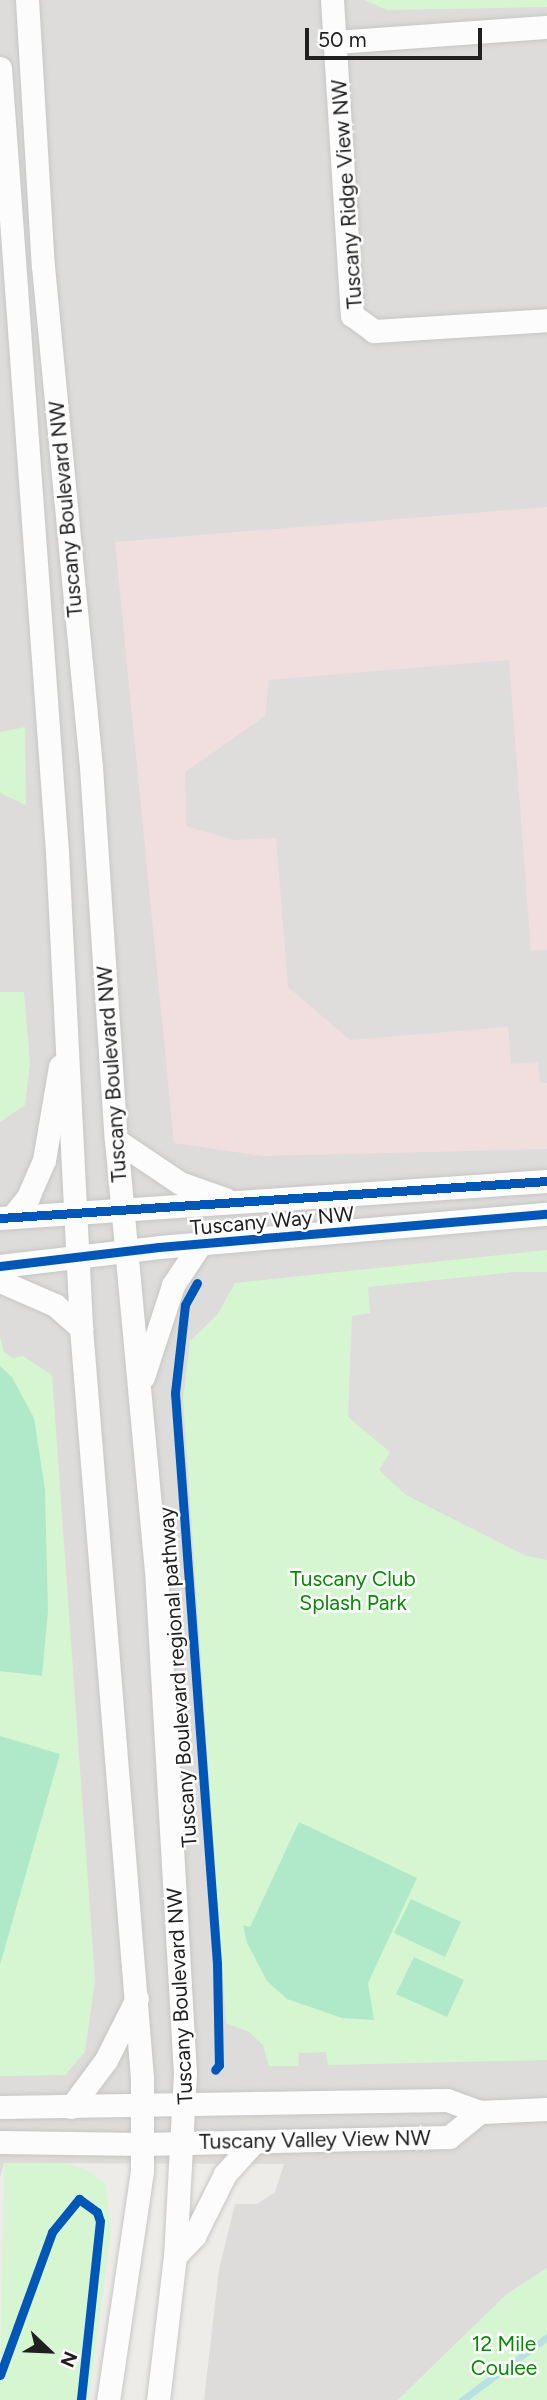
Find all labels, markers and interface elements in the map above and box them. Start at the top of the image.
scale bar [309,14,486,58]
text: 50 m [318,27,367,52]
street label: Tuscany Ridge View NW [326,78,368,310]
street label: Tuscany Boulevard NW [44,400,88,618]
street label: Tuscany Boulevard NW [92,965,132,1183]
street label: Tuscany Way NW [189,1201,355,1241]
street label: Tuscany Boulevard regional pathway [154,1506,202,1848]
park label: Tuscany Club Splash Park [290,1566,416,1616]
street label: Tuscany Boulevard NW [162,1887,198,2105]
street label: Tuscany Valley View NW [199,2125,431,2155]
north arrow [14,2316,84,2386]
park label: 12 Mile Coulee [471,2331,537,2381]
text: N [55,2348,82,2371]

